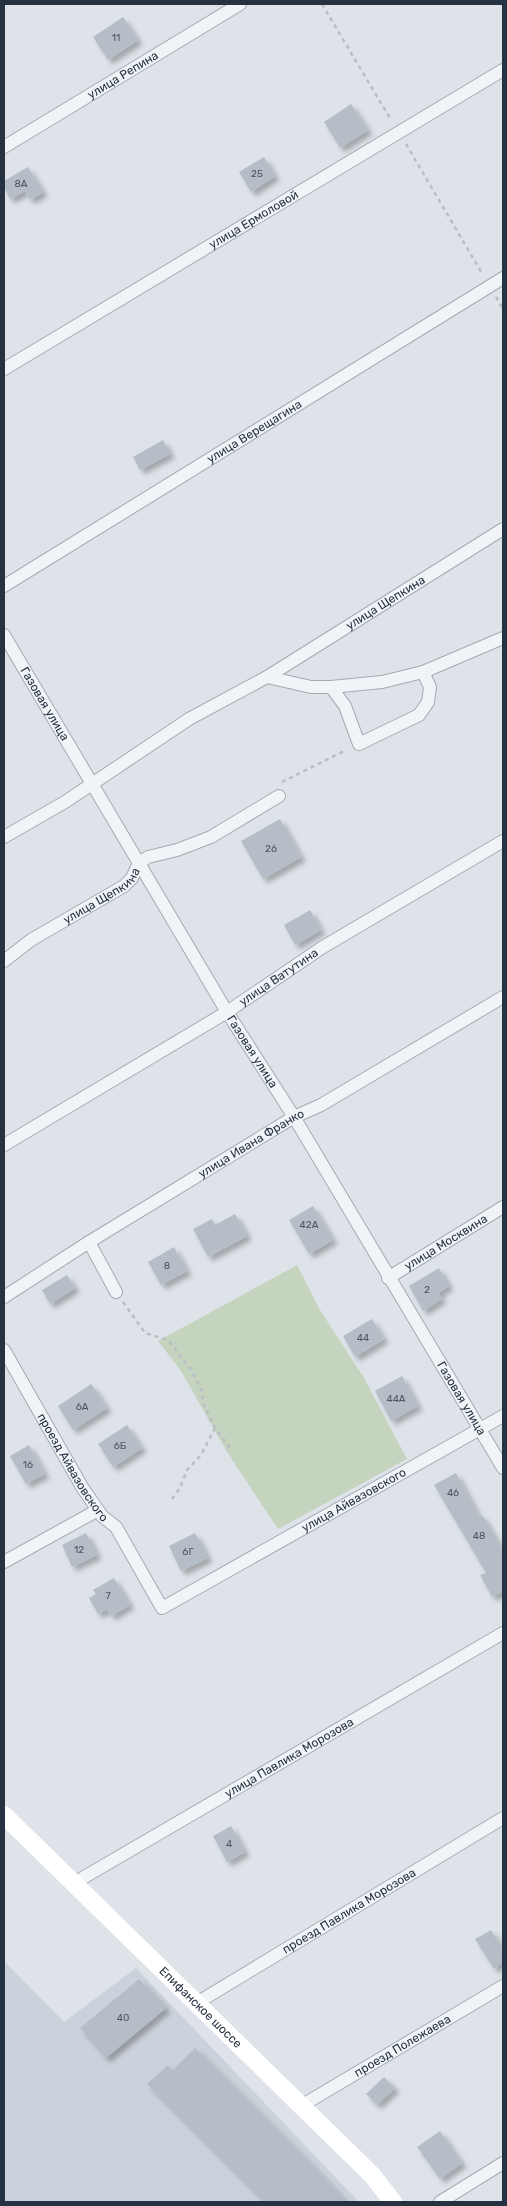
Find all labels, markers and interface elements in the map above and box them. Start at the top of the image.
house number: 11 [112,32,120,44]
street label: улица Репина [85,48,161,102]
house number: 25 [251,168,263,180]
house number: 8А [14,178,28,190]
street label: улица Ермоловой [206,187,301,252]
street label: улица Верещагина [204,397,304,466]
street label: улица Щепкина [343,573,428,633]
street label: Газовая улица [17,664,72,743]
house number: 26 [265,843,277,855]
street label: улица Щепкина [61,866,143,927]
street label: улица Ватутина [236,945,321,1009]
street label: Газовая улица [224,1013,281,1091]
street label: улица Ивана Франко [196,1106,306,1181]
street label: улица Москвина [402,1211,490,1273]
house number: 42А [300,1219,319,1231]
house number: 8 [164,1260,170,1272]
house number: 2 [424,1284,430,1296]
house number: 44 [357,1332,369,1344]
street label: Газовая улица [434,1359,489,1438]
house number: 44А [386,1393,406,1405]
house number: 6А [76,1401,89,1413]
street label: проезд Айвазовского [34,1411,111,1525]
house number: 6Б [114,1440,127,1452]
house number: 16 [23,1459,33,1471]
street label: улица Айвазовского [299,1465,409,1535]
house number: 46 [447,1487,459,1499]
house number: 48 [473,1530,485,1542]
house number: 12 [74,1544,84,1556]
house number: 6Г [182,1546,194,1558]
house number: 7 [105,1590,111,1602]
street label: улица Павлика Морозова [222,1715,356,1801]
house number: 4 [226,1838,232,1850]
street label: проезд Павлика Морозова [280,1865,418,1957]
street label: Епифанское шоссе [156,1964,245,2051]
house number: 40 [117,2012,129,2024]
street label: проезд Полежаева [352,2012,453,2080]

